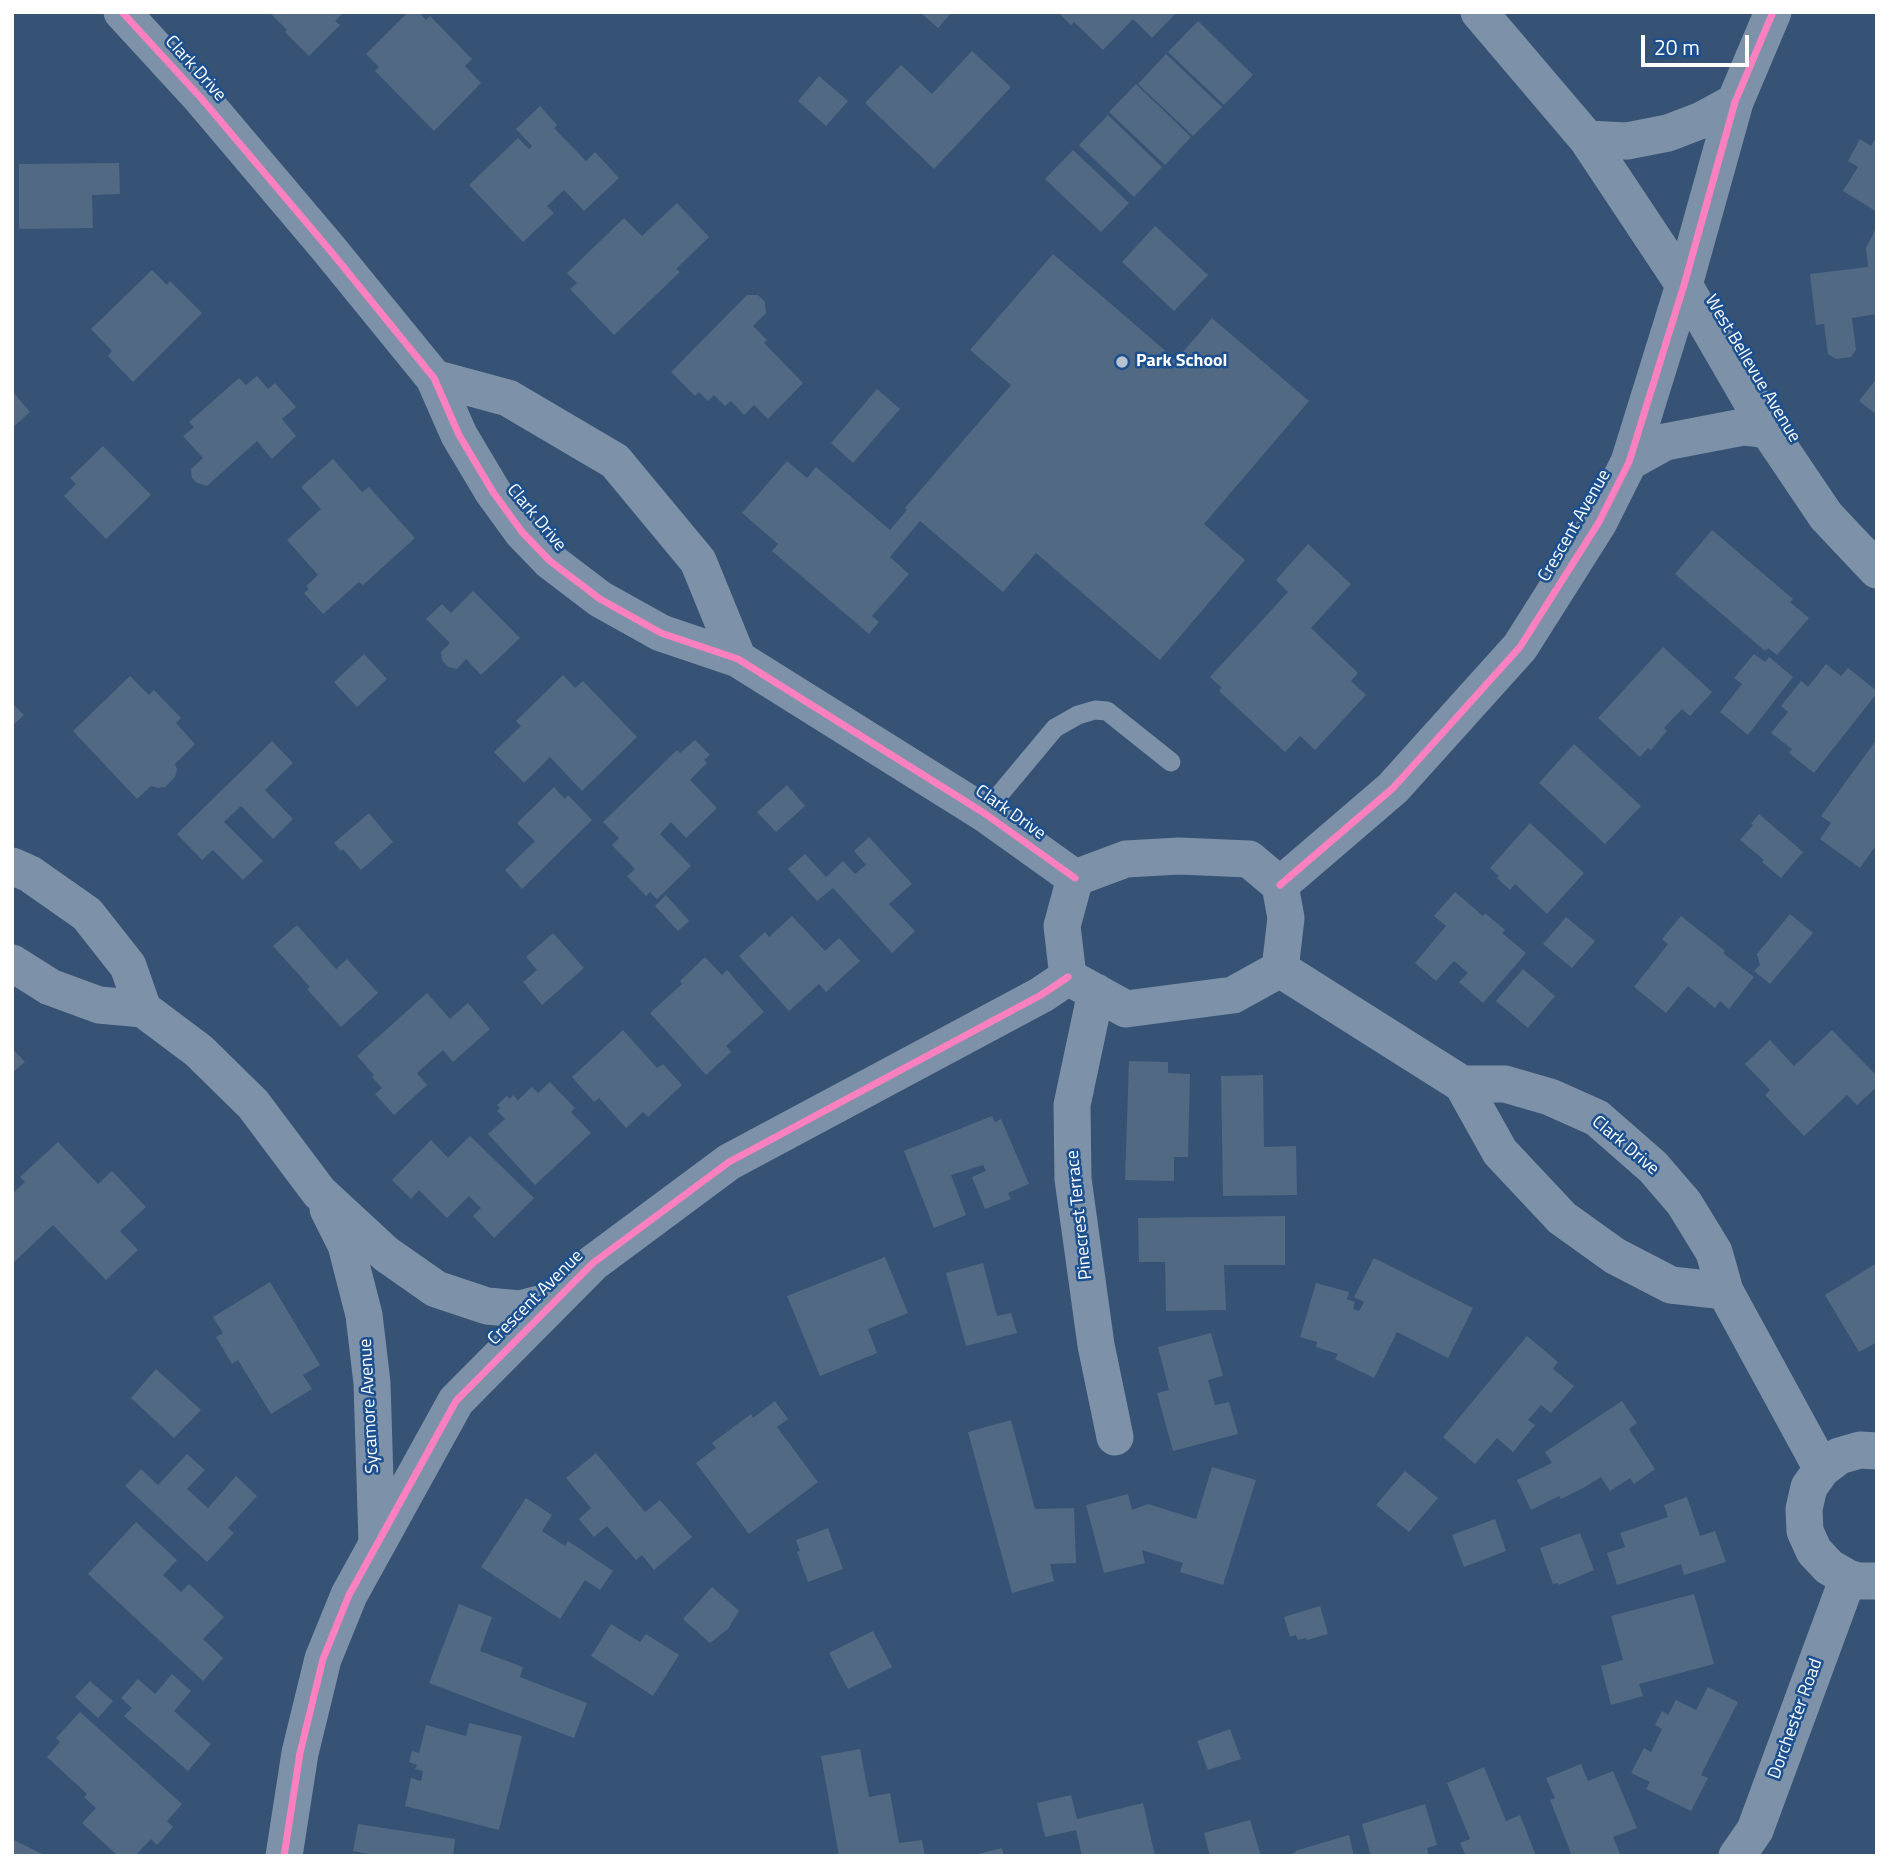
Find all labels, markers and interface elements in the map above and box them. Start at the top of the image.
scale bar [1644,21,1752,65]
text: 20 m [1654,31,1700,63]
street label: Clark Drive [160,32,230,106]
street label: West Bellevue Avenue [1699,291,1805,447]
place label: Park School [1136,351,1227,373]
marker: Park School [1114,354,1130,370]
street label: Crescent Avenue [1534,466,1616,586]
street label: Clark Drive [502,480,570,556]
street label: Clark Drive [971,781,1049,845]
street label: Clark Drive [1587,1112,1663,1180]
street label: Pinecrest Terrace [1062,1149,1098,1281]
street label: Crescent Avenue [484,1246,588,1350]
street label: Sycamore Avenue [356,1338,384,1474]
street label: Dorchester Road [1764,1656,1828,1782]

